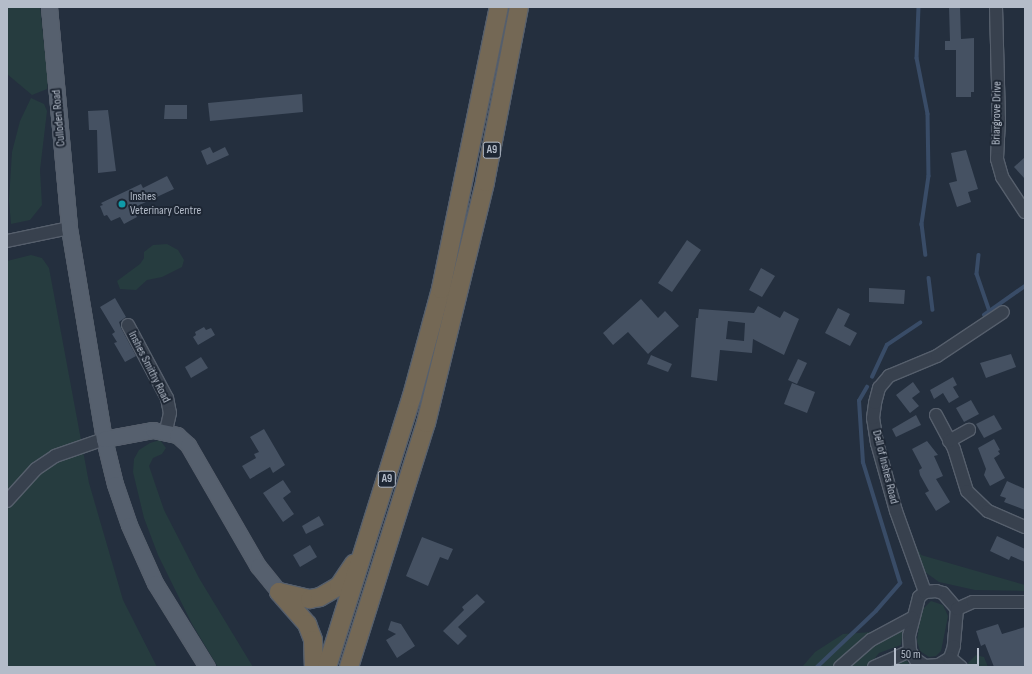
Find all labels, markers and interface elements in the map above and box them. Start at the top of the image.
street label: Briargrove Drive [989,81,1005,145]
street label: Culloden Road [49,89,69,147]
road number: A9 [482,141,502,159]
place label: Inshes Veterinary Centre [130,190,201,218]
marker: Inshes Veterinary Centre [117,199,127,209]
street label: Inshes Smithy Road [125,329,173,405]
street label: Dell of Inshes Road [869,429,901,505]
road number: A9 [377,470,397,488]
scale bar [896,640,981,666]
text: 50 m [901,647,921,662]

